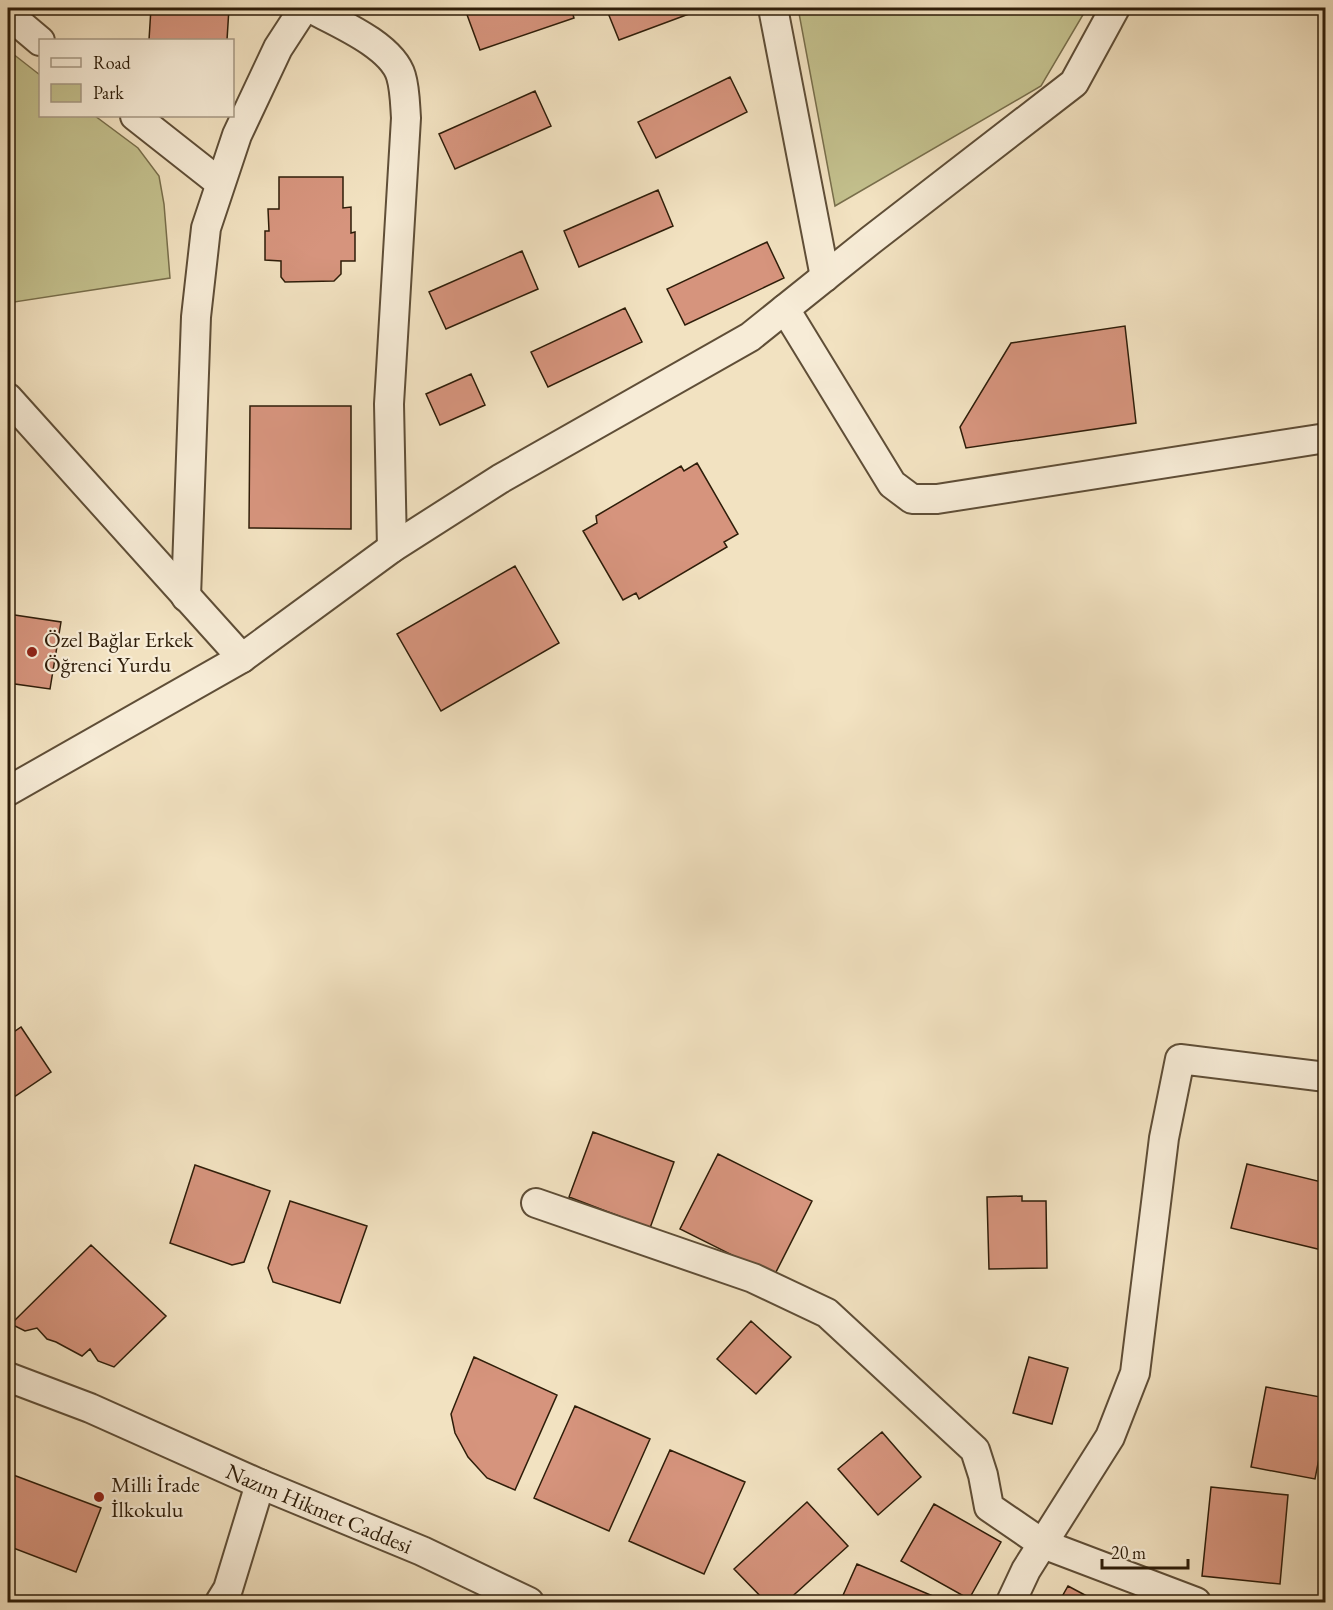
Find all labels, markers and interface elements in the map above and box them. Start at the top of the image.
legend [39,39,234,117]
text: Road [93,51,132,74]
text: Park [93,81,124,104]
place label: Özel Bağlar Erkek Öğrenci Yurdu [44,625,194,679]
marker: Özel Bağlar Erkek Öğrenci Yurdu [25,645,39,659]
street label: Nazım Hikmet Caddesi [222,1456,417,1560]
place label: Milli İrade İlkokulu [111,1470,200,1524]
marker: Milli İrade İlkokulu [92,1490,106,1504]
scale bar [1102,1532,1188,1570]
text: 20 m [1111,1541,1146,1564]

